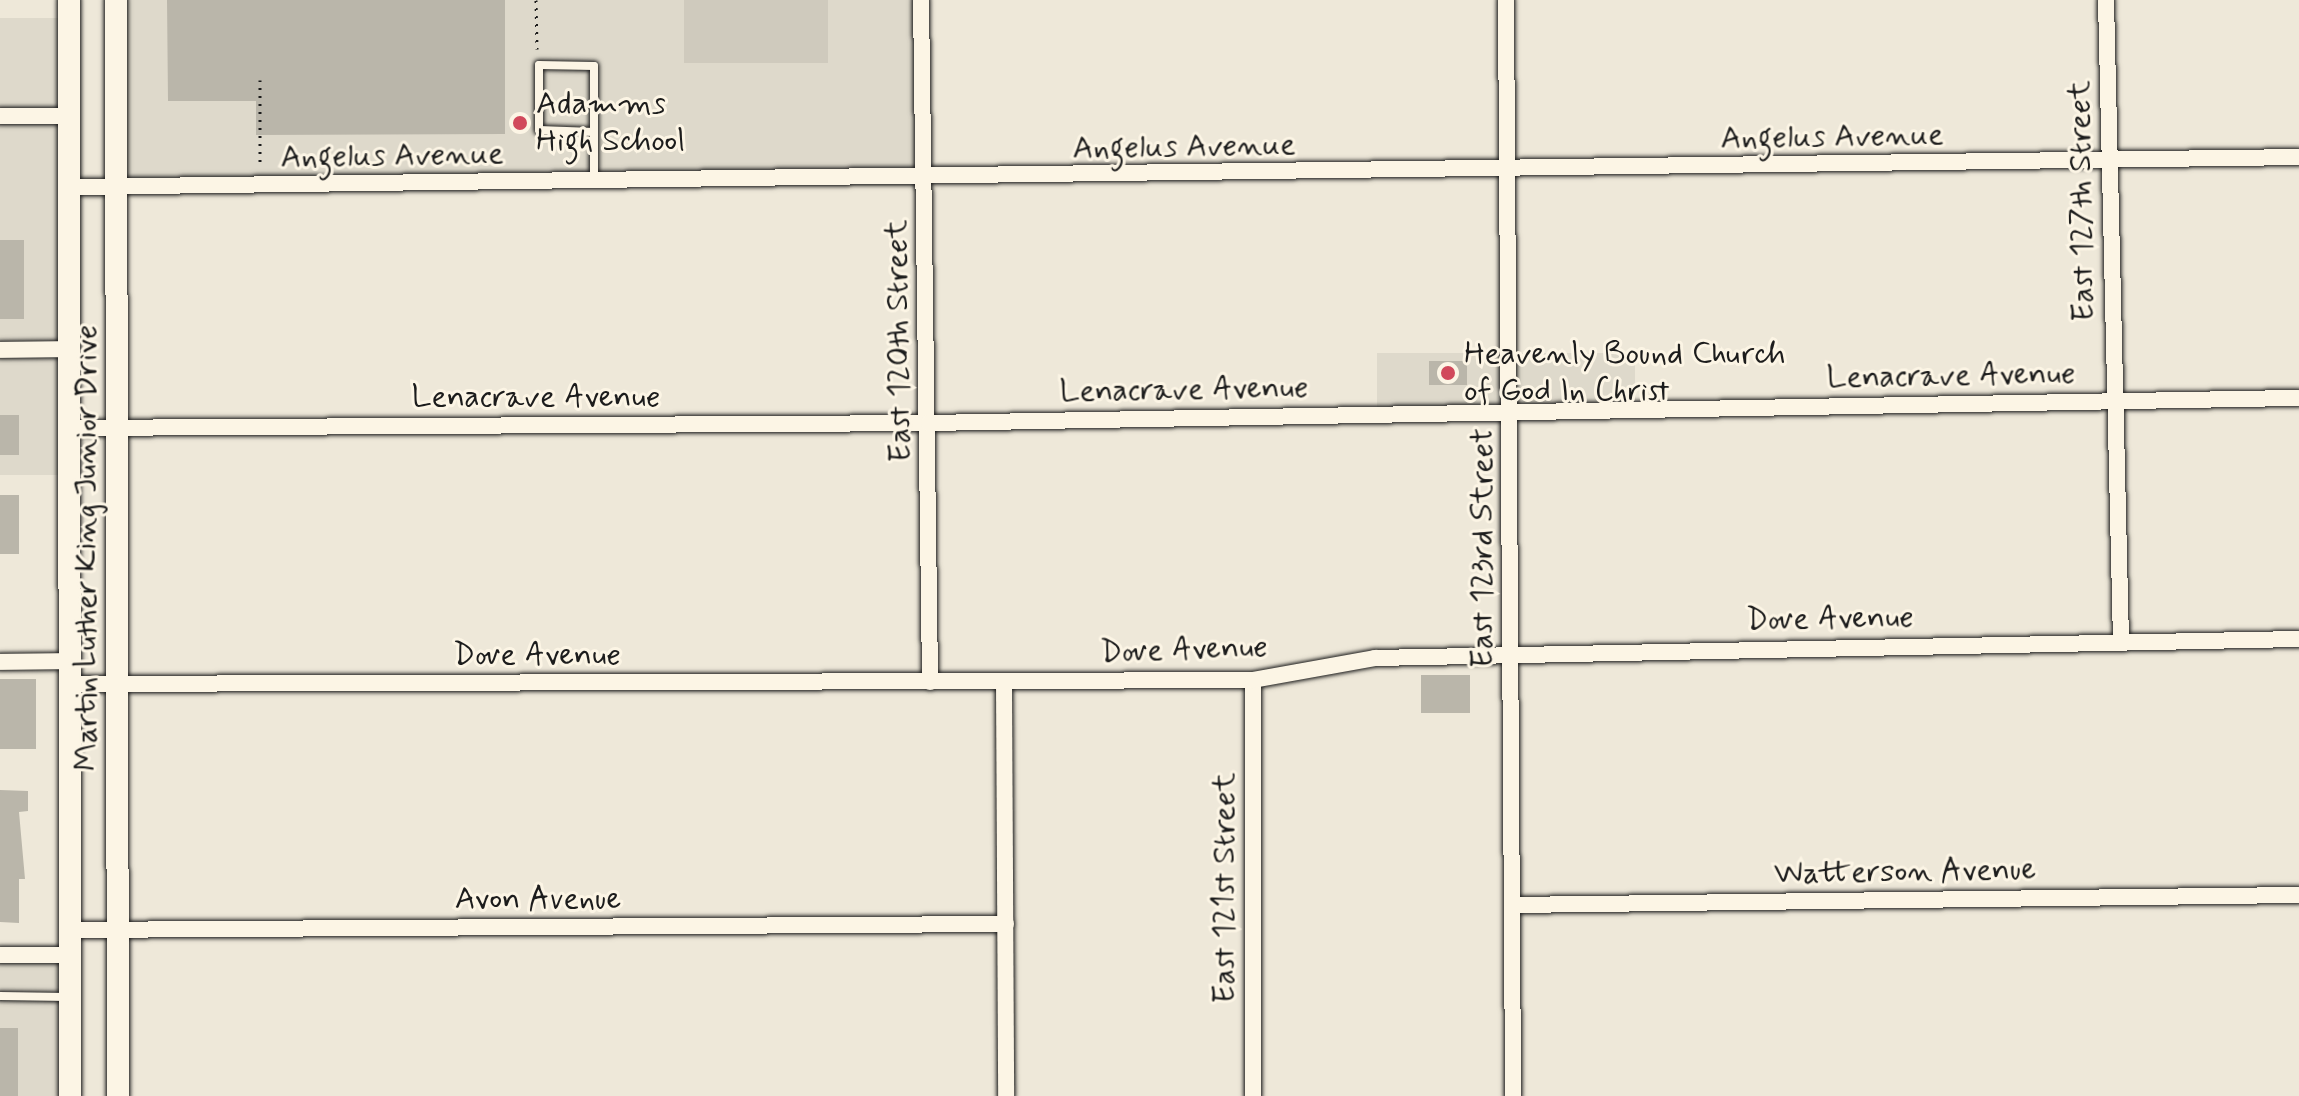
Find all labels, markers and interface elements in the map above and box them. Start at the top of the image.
street label: East 127th Street [2061,80,2103,322]
place label: Adamms High School [536,86,685,161]
marker: Adamms High School [511,114,529,132]
street label: Angelus Avenue [1725,116,1939,158]
street label: Angelus Avenue [1077,126,1291,168]
street label: Angelus Avenue [285,135,499,177]
street label: East 120th Street [878,219,920,463]
street label: Martin Luther King Junior Drive [68,329,106,767]
place label: Heavenly Bound Church of God In Christ [1464,336,1794,411]
street label: Lenacrave Avenue [1824,355,2078,397]
marker: Heavenly Bound Church of God In Christ [1439,364,1457,382]
street label: Lenacrave Avenue [1057,369,1311,411]
street label: Lenacrave Avenue [410,378,662,416]
street label: East 123rd Street [1464,429,1502,667]
street label: Dove Avenue [1744,598,1916,640]
street label: Dove Avenue [1098,628,1270,672]
street label: Dove Avenue [451,636,623,674]
street label: East 121st Street [1206,772,1244,1004]
street label: Watterson Avenue [1771,850,2039,894]
street label: Avon Avenue [451,880,625,918]

